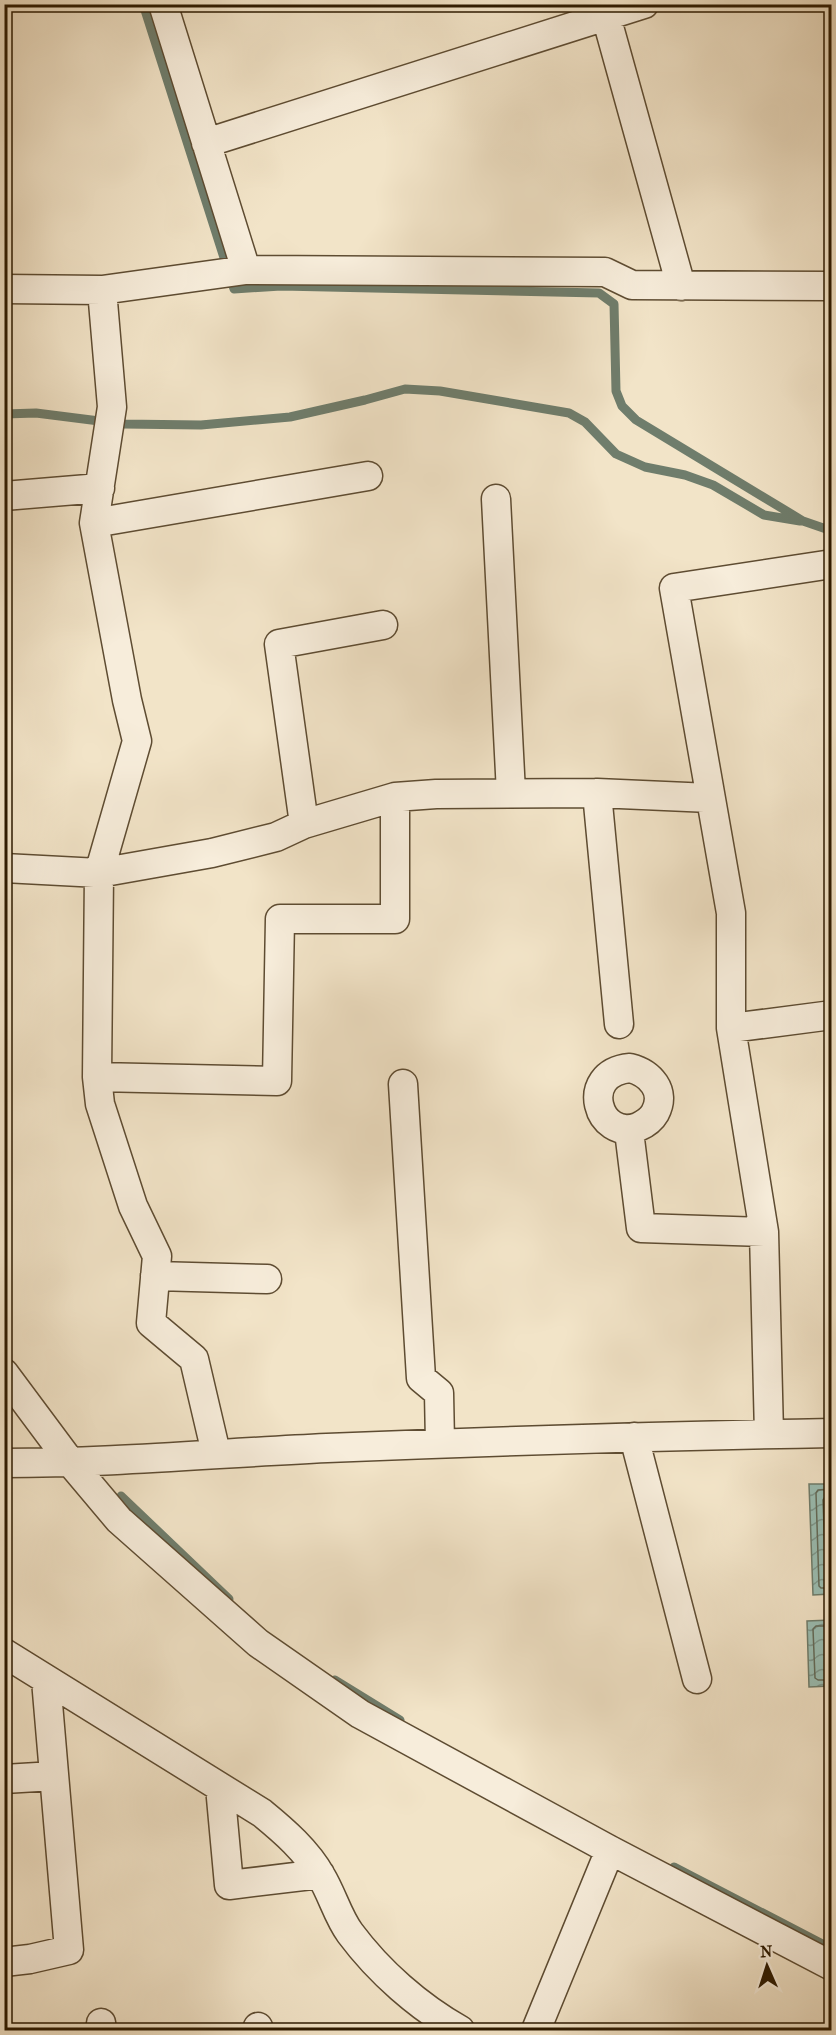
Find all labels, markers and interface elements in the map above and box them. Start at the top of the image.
north arrow [737,1936,797,1996]
text: N [760,1942,774,1961]

